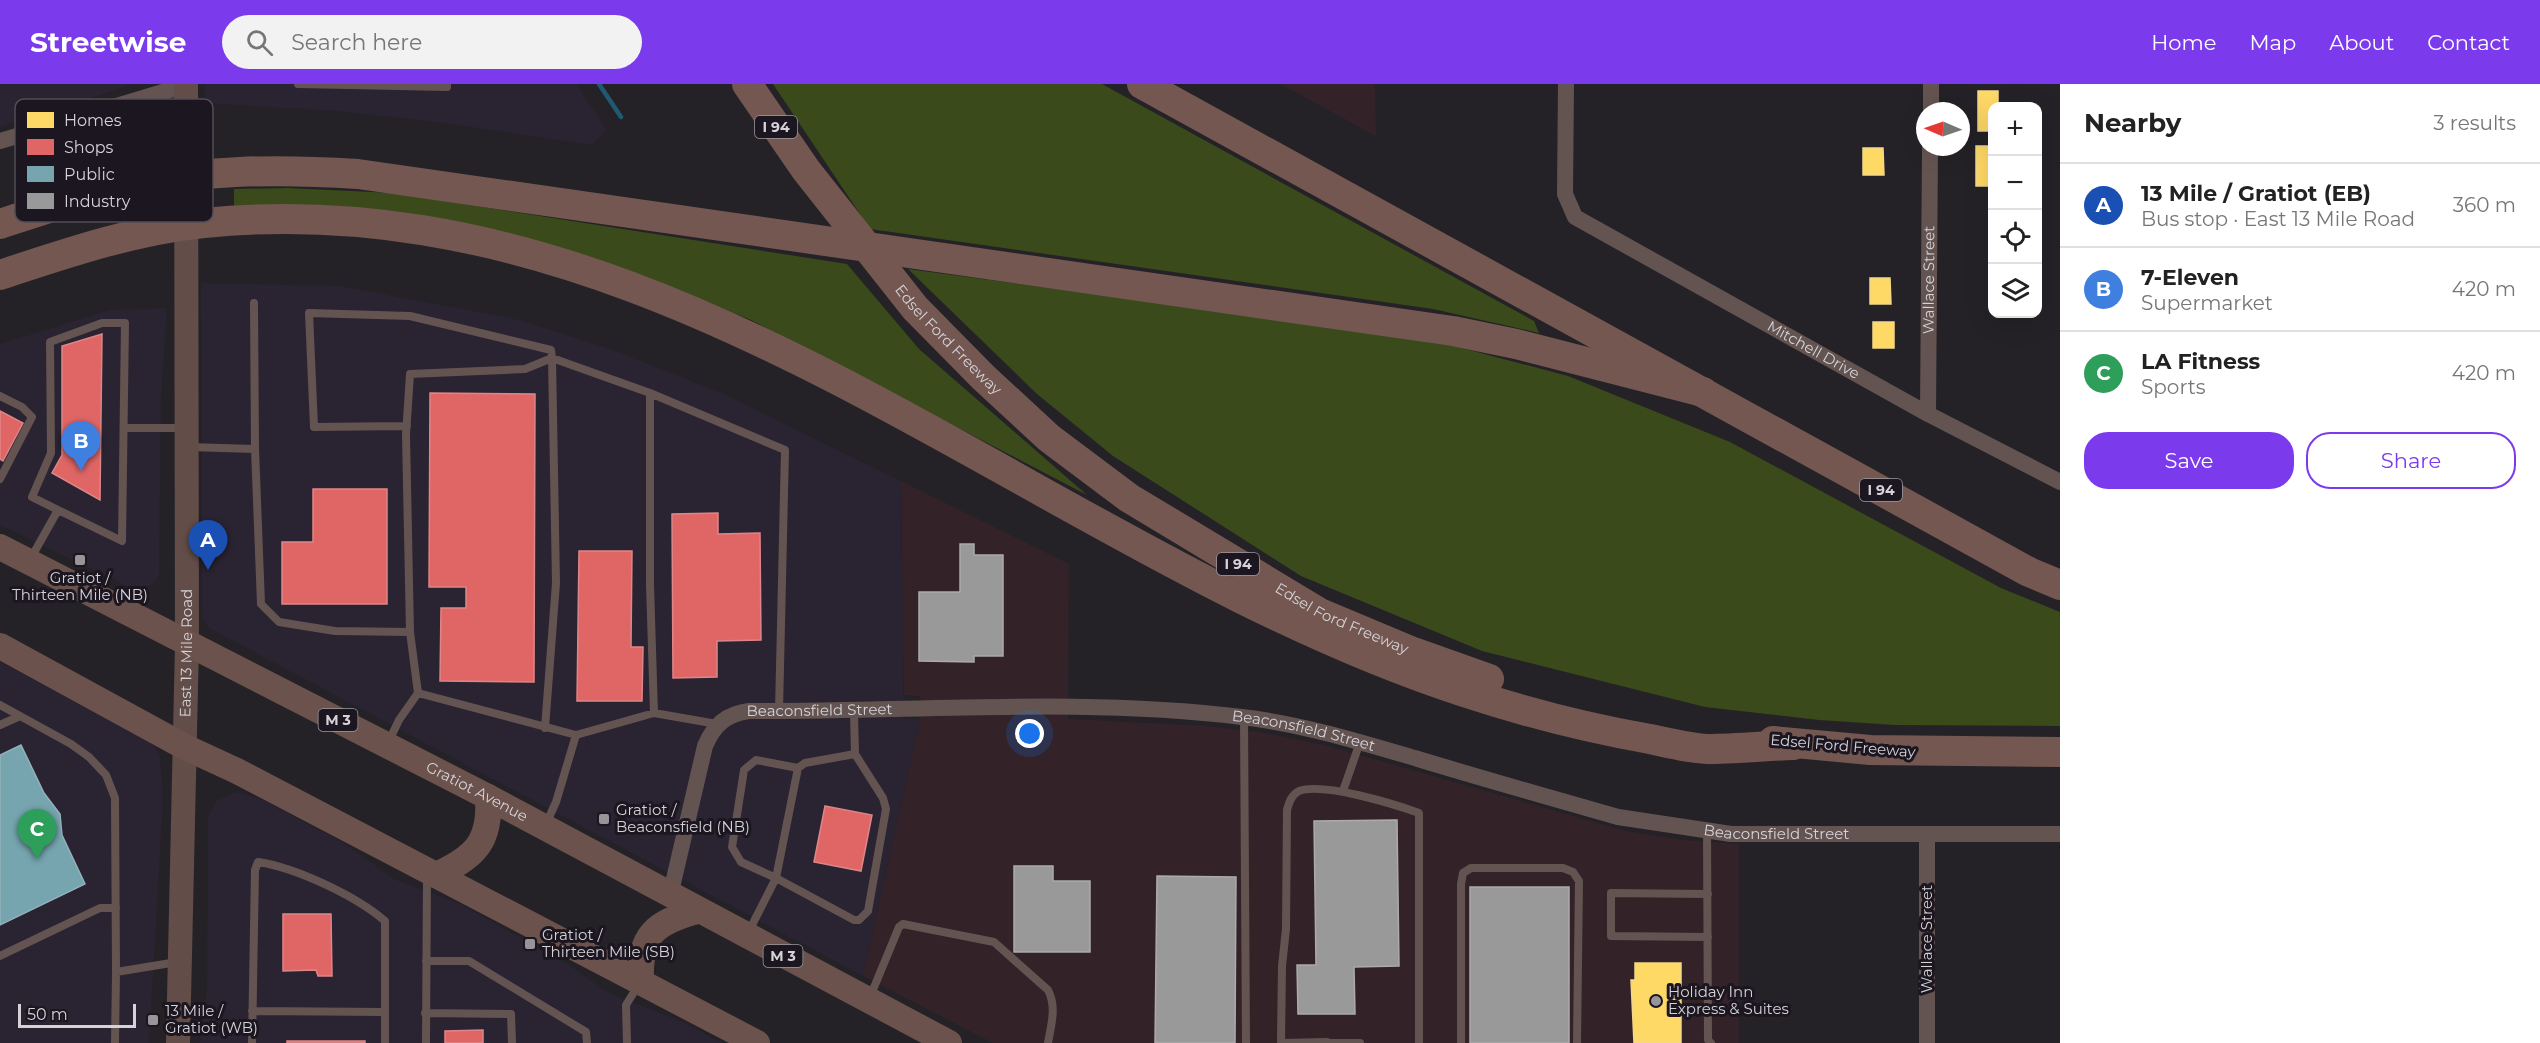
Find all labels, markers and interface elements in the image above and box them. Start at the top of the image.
search box [222,15,642,69]
text: Streetwise [30,25,186,59]
icon: search [243,26,276,59]
text: Search here [291,29,422,56]
text: Home [2151,30,2216,55]
text: Map [2249,30,2296,55]
text: About [2329,30,2394,55]
text: Contact [2427,30,2510,55]
legend [15,99,213,222]
north arrow [1916,102,1970,156]
map controls [1988,102,2042,318]
button: + [1988,102,2042,156]
text: Nearby [2084,107,2181,139]
text: Homes [64,111,122,130]
text: 3 results [2433,111,2516,135]
road number: I 94 [755,116,797,138]
text: Shops [64,138,114,157]
button: − [1988,156,2042,210]
text: Public [64,165,115,184]
text: 13 Mile / Gratiot (EB) [2141,180,2371,207]
text: Industry [64,192,131,211]
text: A [2096,193,2111,217]
text: 360 m [2453,193,2516,217]
text: Bus stop · East 13 Mile Road [2141,207,2415,231]
button: locate [1988,210,2042,264]
street label: Wallace Street [1919,226,1938,334]
button: layers [1988,264,2042,318]
text: 7-Eleven [2141,264,2239,291]
text: B [2096,277,2111,301]
text: 420 m [2452,277,2516,301]
street label: Edsel Ford Freeway [891,281,1006,399]
text: Supermarket [2141,291,2273,315]
street label: Mitchell Drive [1764,316,1863,383]
text: LA Fitness [2141,348,2260,375]
text: C [2096,361,2111,385]
text: 420 m [2452,361,2516,385]
text: Sports [2141,375,2206,399]
pin: B [62,422,100,471]
button: Save [2084,432,2294,489]
button: Share [2306,432,2516,489]
road number: I 94 [1860,479,1902,501]
pin: A [188,520,228,570]
marker: Gratiot / Thirteen Mile (NB) [73,553,87,567]
road number: I 94 [1217,553,1259,575]
place label: Gratiot / Thirteen Mile (NB) [12,568,148,604]
street label: Edsel Ford Freeway [1272,578,1412,658]
street label: East 13 Mile Road [175,589,196,718]
street label: Beaconsfield Street [747,699,893,720]
street label: Beaconsfield Street [1231,706,1378,755]
road number: M 3 [318,709,358,731]
your location [1015,719,1044,748]
street label: Edsel Ford Freeway [1770,730,1917,761]
street label: Gratiot Avenue [423,757,531,826]
place label: Gratiot / Beaconsfield (NB) [616,800,750,836]
pin: C [18,810,57,859]
marker: Gratiot / Beaconsfield (NB) [597,812,611,826]
street label: Beaconsfield Street [1702,820,1849,843]
street label: Wallace Street [1917,885,1936,993]
place label: Gratiot / Thirteen Mile (SB) [542,925,675,961]
marker: Gratiot / Thirteen Mile (SB) [523,937,537,951]
road number: M 3 [764,945,802,967]
place label: Holiday Inn Express & Suites [1668,982,1789,1018]
marker: Holiday Inn Express & Suites [1649,994,1663,1008]
scale bar [18,1001,136,1028]
place label: 13 Mile / Gratiot (WB) [165,1001,258,1037]
text: 50 m [27,1005,68,1024]
marker: 13 Mile / Gratiot (WB) [146,1013,160,1027]

